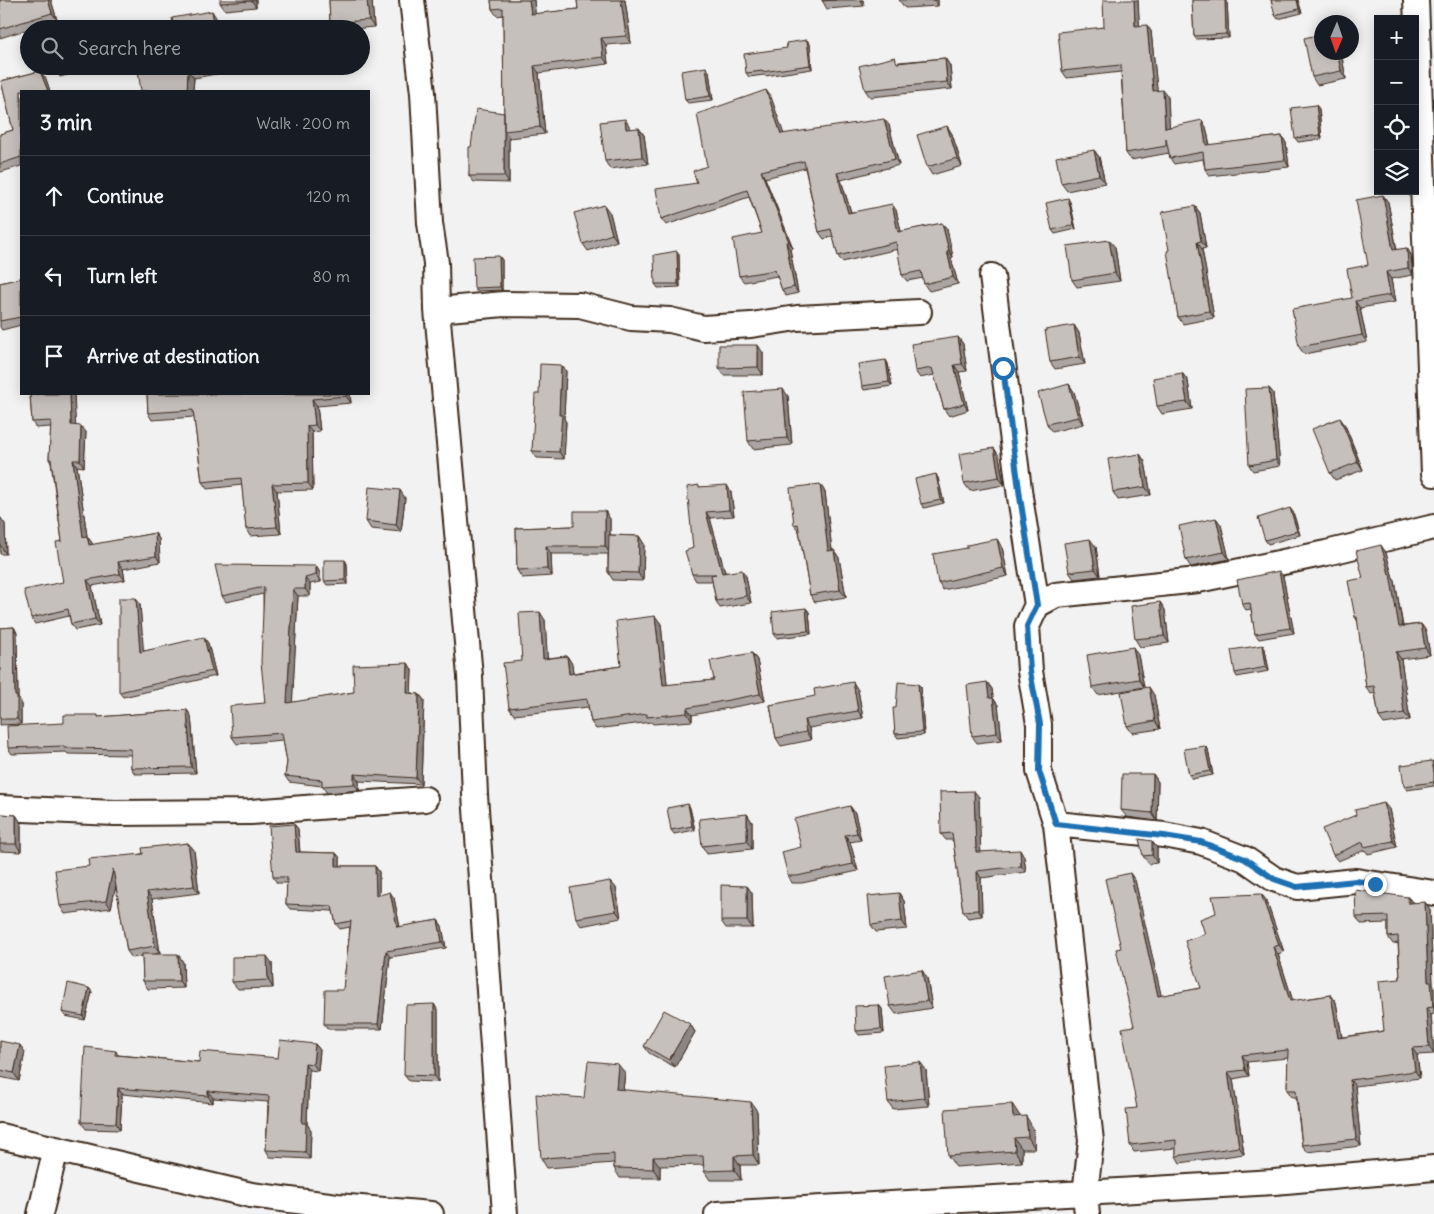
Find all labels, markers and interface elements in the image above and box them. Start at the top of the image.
north arrow [1314,15,1359,60]
map controls [1374,15,1419,195]
button: + [1374,15,1419,60]
search box [20,20,370,75]
icon: search [38,34,66,62]
text: Search here [78,36,181,60]
button: − [1374,60,1419,105]
button: locate [1374,105,1419,150]
text: 3 min [40,109,92,136]
text: Walk · 200 m [256,113,350,133]
button: layers [1374,150,1419,195]
icon: ahead [40,182,68,210]
text: Continue [87,184,164,208]
text: 120 m [307,186,350,206]
icon: left [40,262,68,290]
text: Turn left [87,264,157,288]
text: 80 m [312,266,350,286]
icon: arrive [40,342,68,370]
text: Arrive at destination [87,344,260,368]
route start [992,357,1015,380]
route end [1364,873,1387,896]

